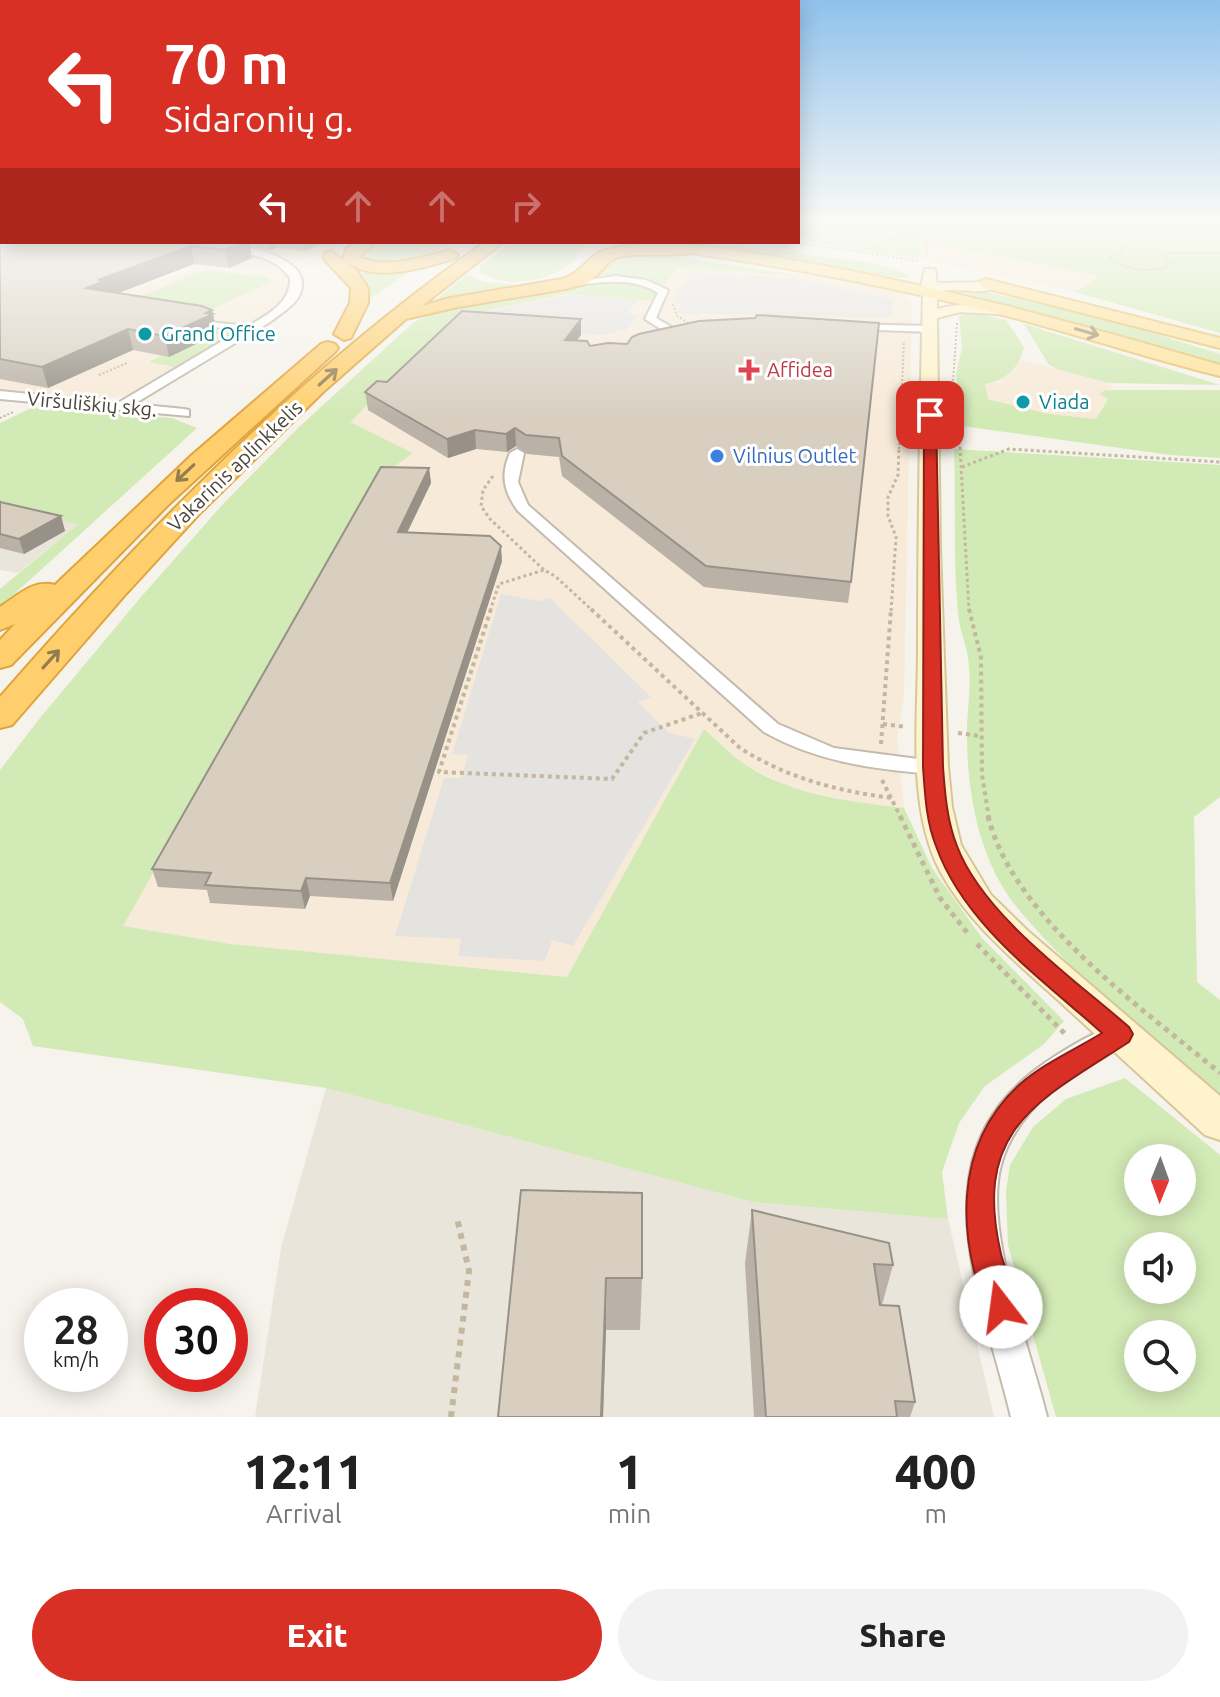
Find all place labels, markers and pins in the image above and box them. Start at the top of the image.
place label: Grand Office [161,322,276,345]
marker: Grand Office [136,325,154,343]
place label: Affidea [767,358,833,381]
marker: Affidea [738,359,760,381]
pin [896,381,964,449]
place label: Viada [1039,390,1089,413]
marker: Viada [1014,393,1032,411]
place label: Vilnius Outlet [733,444,856,467]
marker: Vilnius Outlet [708,447,726,465]

